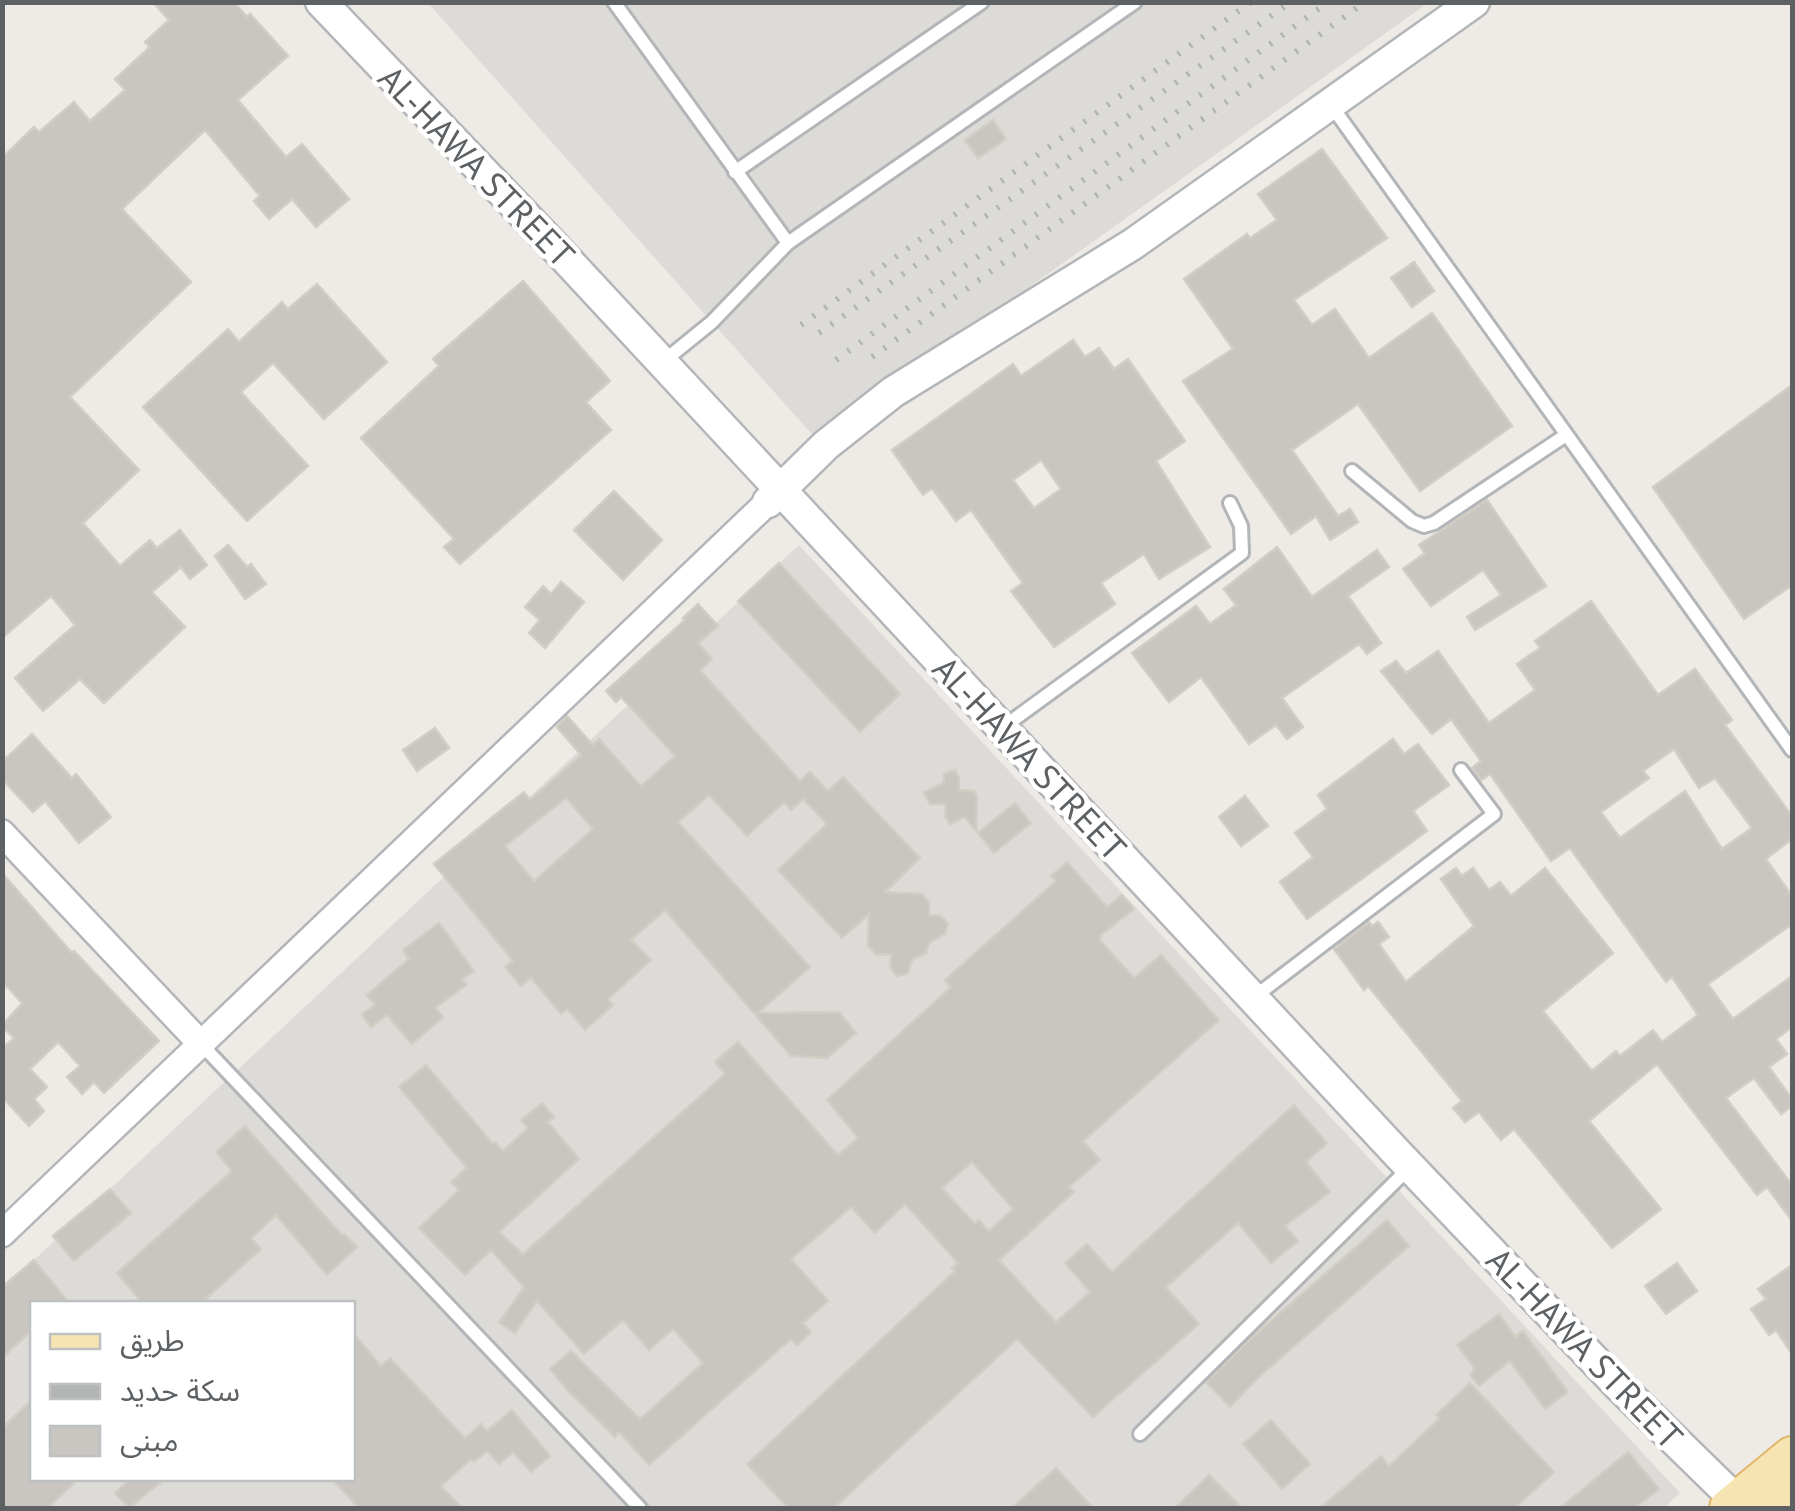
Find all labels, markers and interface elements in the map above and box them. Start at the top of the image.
street label: AL-HAWA STREET [369,55,585,277]
street label: AL-HAWA STREET [923,646,1137,870]
street label: AL-HAWA STREET [1477,1237,1693,1459]
legend [30,1301,355,1481]
text: طريق [120,1320,185,1359]
text: سكة حديد [120,1370,240,1409]
text: مبنى [120,1420,178,1459]

